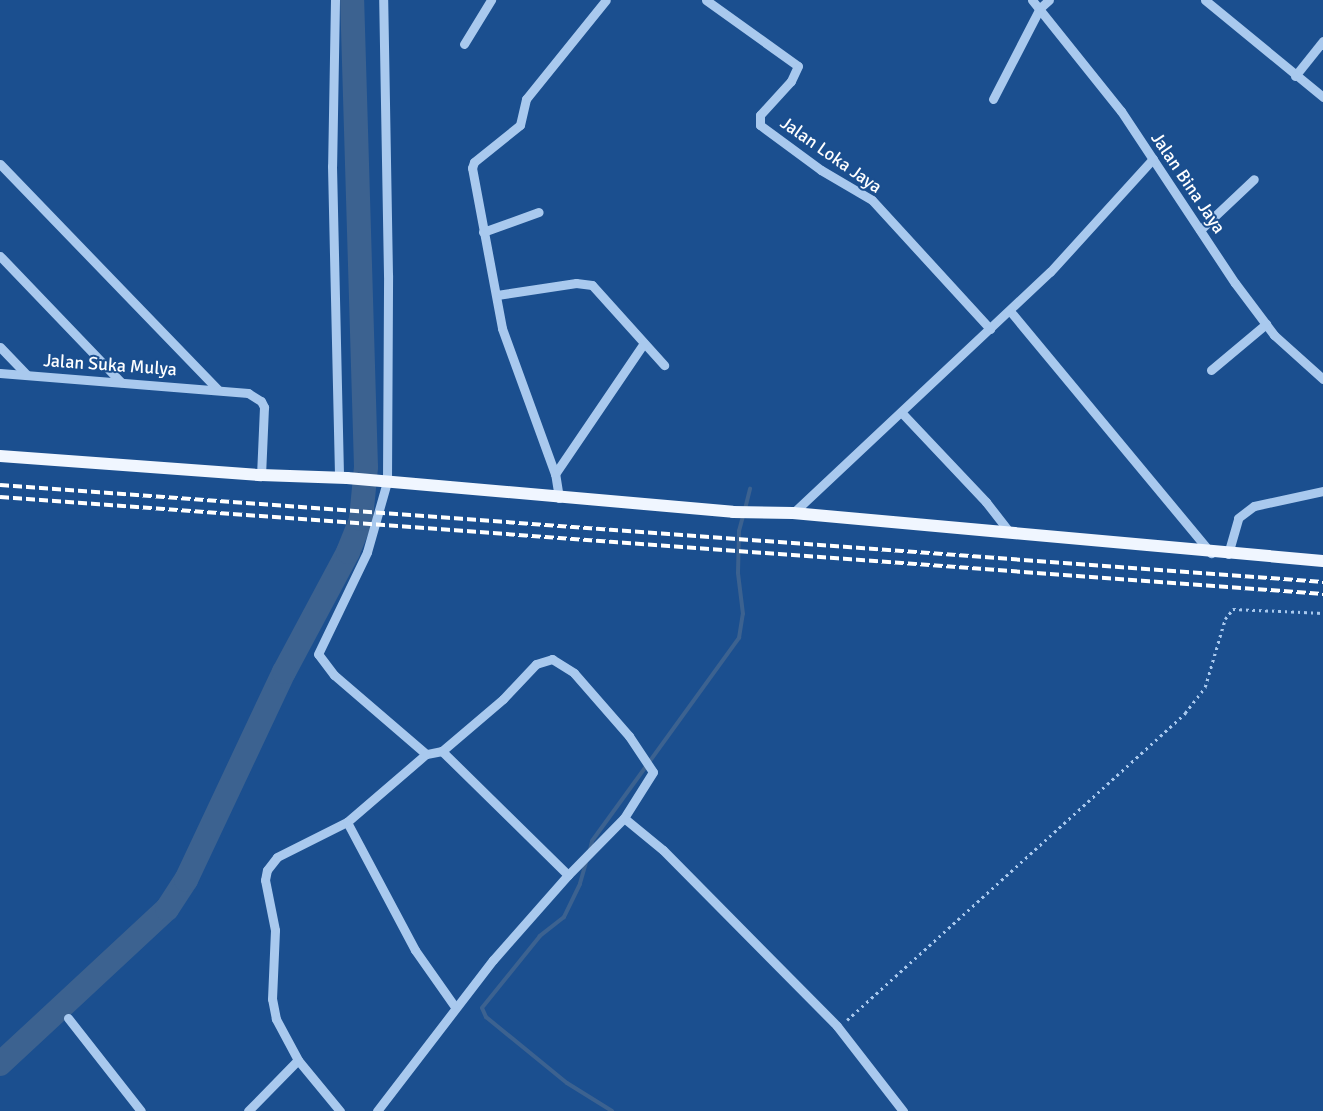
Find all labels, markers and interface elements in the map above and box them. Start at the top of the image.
street label: Jalan Loka Jaya [776,112,886,198]
street label: Jalan Bina Jaya [1146,128,1230,238]
street label: Jalan Suka Mulya [43,350,177,380]

